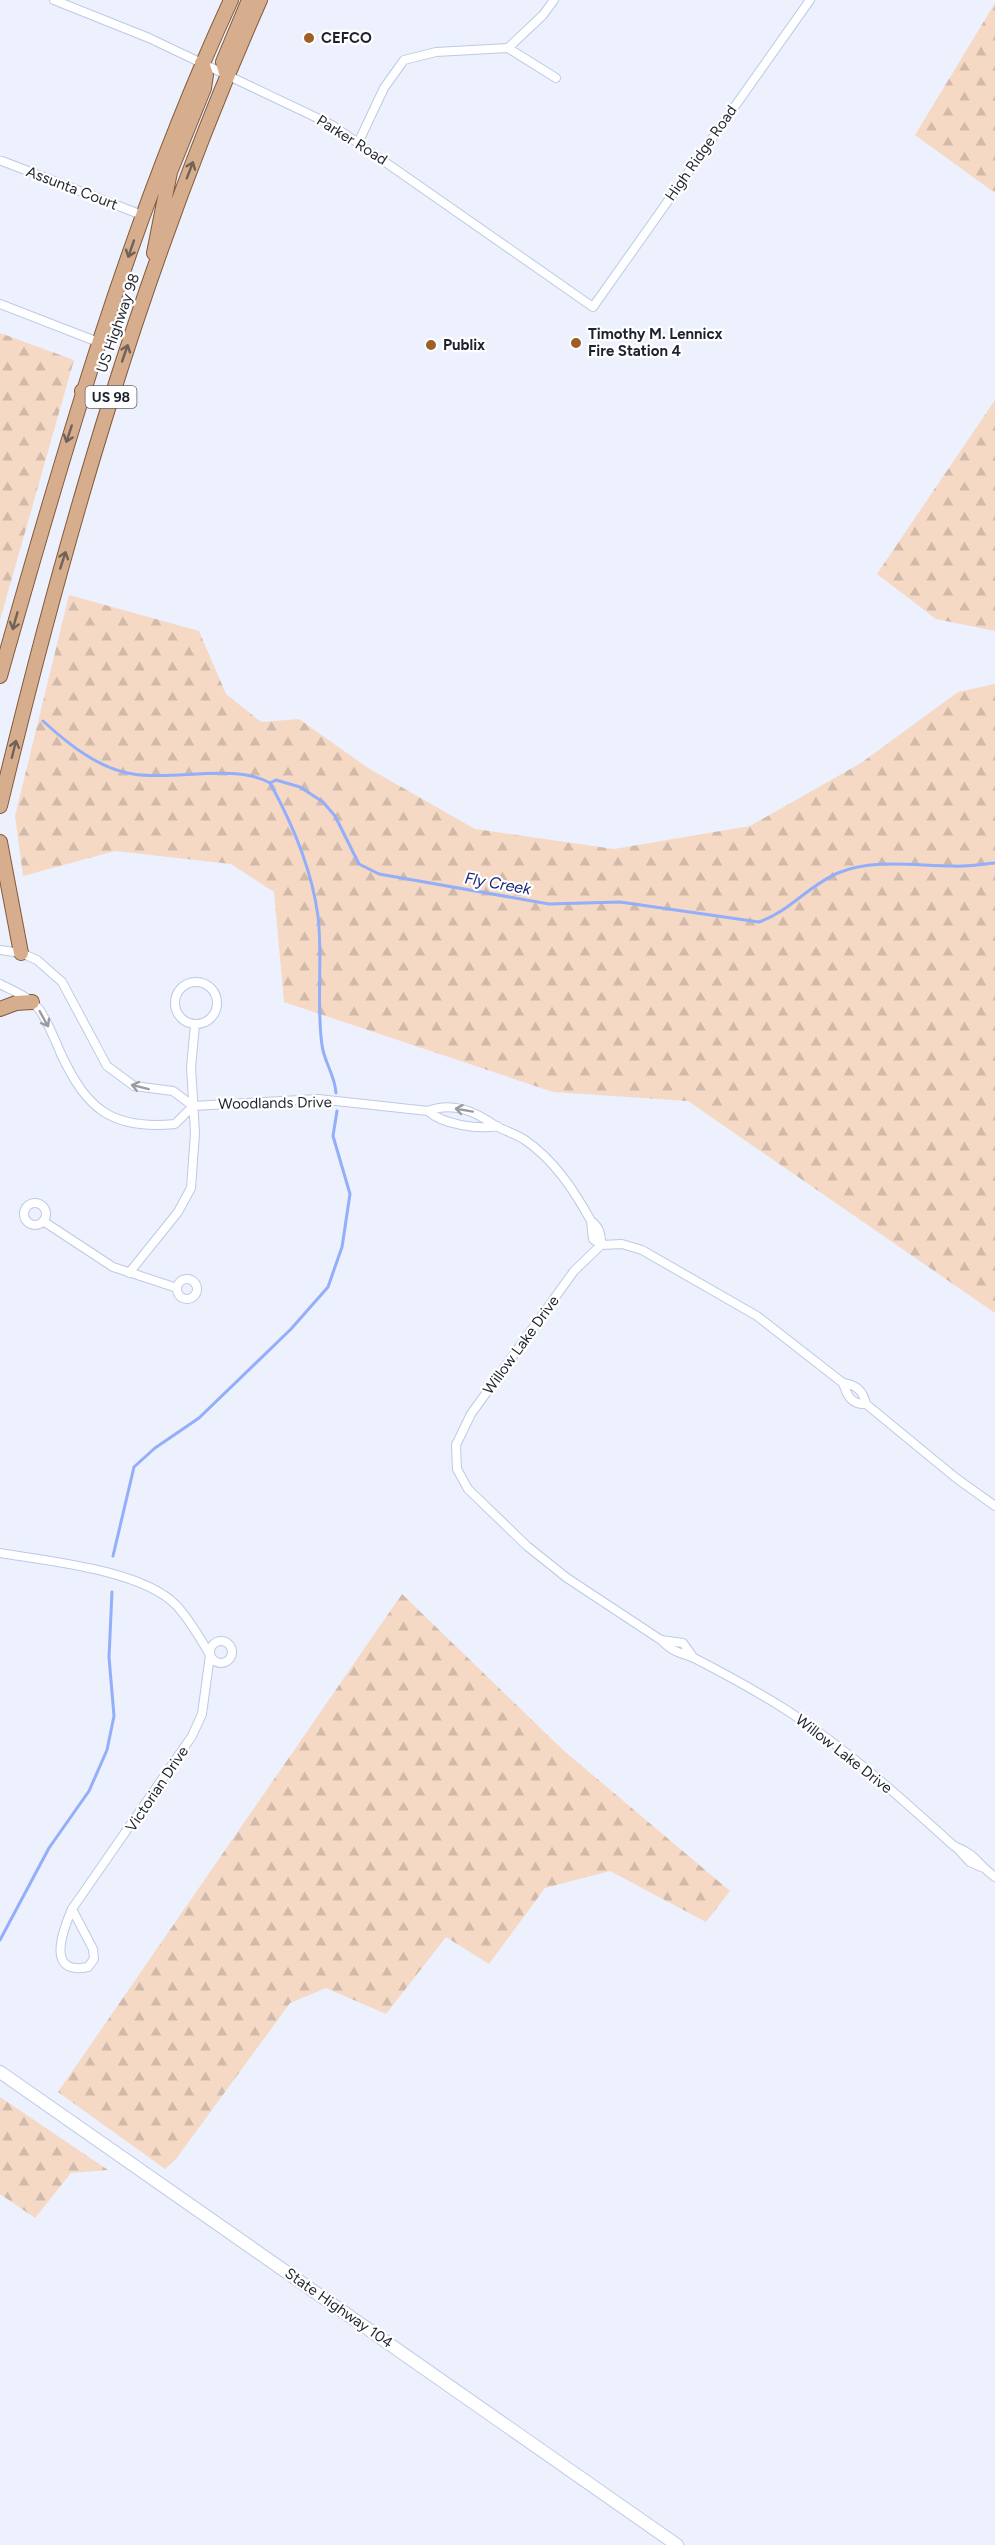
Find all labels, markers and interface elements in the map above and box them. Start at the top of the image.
place label: CEFCO [321,29,372,47]
marker: CEFCO [302,31,316,45]
street label: High Ridge Road [661,102,741,204]
street label: Parker Road [313,111,391,169]
one-way arrow [186,161,197,179]
street label: Assunta Court [24,162,121,214]
one-way arrow [124,239,135,258]
street label: US Highway 98 [93,271,143,375]
place label: Timothy M. Lennicx Fire Station 4 [588,325,723,360]
place label: Publix [443,336,485,354]
marker: Timothy M. Lennicx Fire Station 4 [569,336,583,350]
marker: Publix [424,338,438,352]
one-way arrow [120,344,131,363]
road number: US 98 [86,386,136,408]
one-way arrow [62,424,73,443]
one-way arrow [58,551,69,570]
one-way arrow [9,611,21,630]
one-way arrow [8,740,20,759]
water label: Fly Creek [463,868,534,899]
one-way arrow [38,1010,50,1027]
one-way arrow [131,1080,150,1092]
street label: Woodlands Drive [218,1093,332,1113]
one-way arrow [455,1104,475,1115]
street label: Willow Lake Drive [479,1292,563,1398]
street label: Willow Lake Drive [792,1711,896,1797]
street label: Victorian Drive [122,1743,192,1835]
street label: State Highway 104 [282,2264,396,2352]

